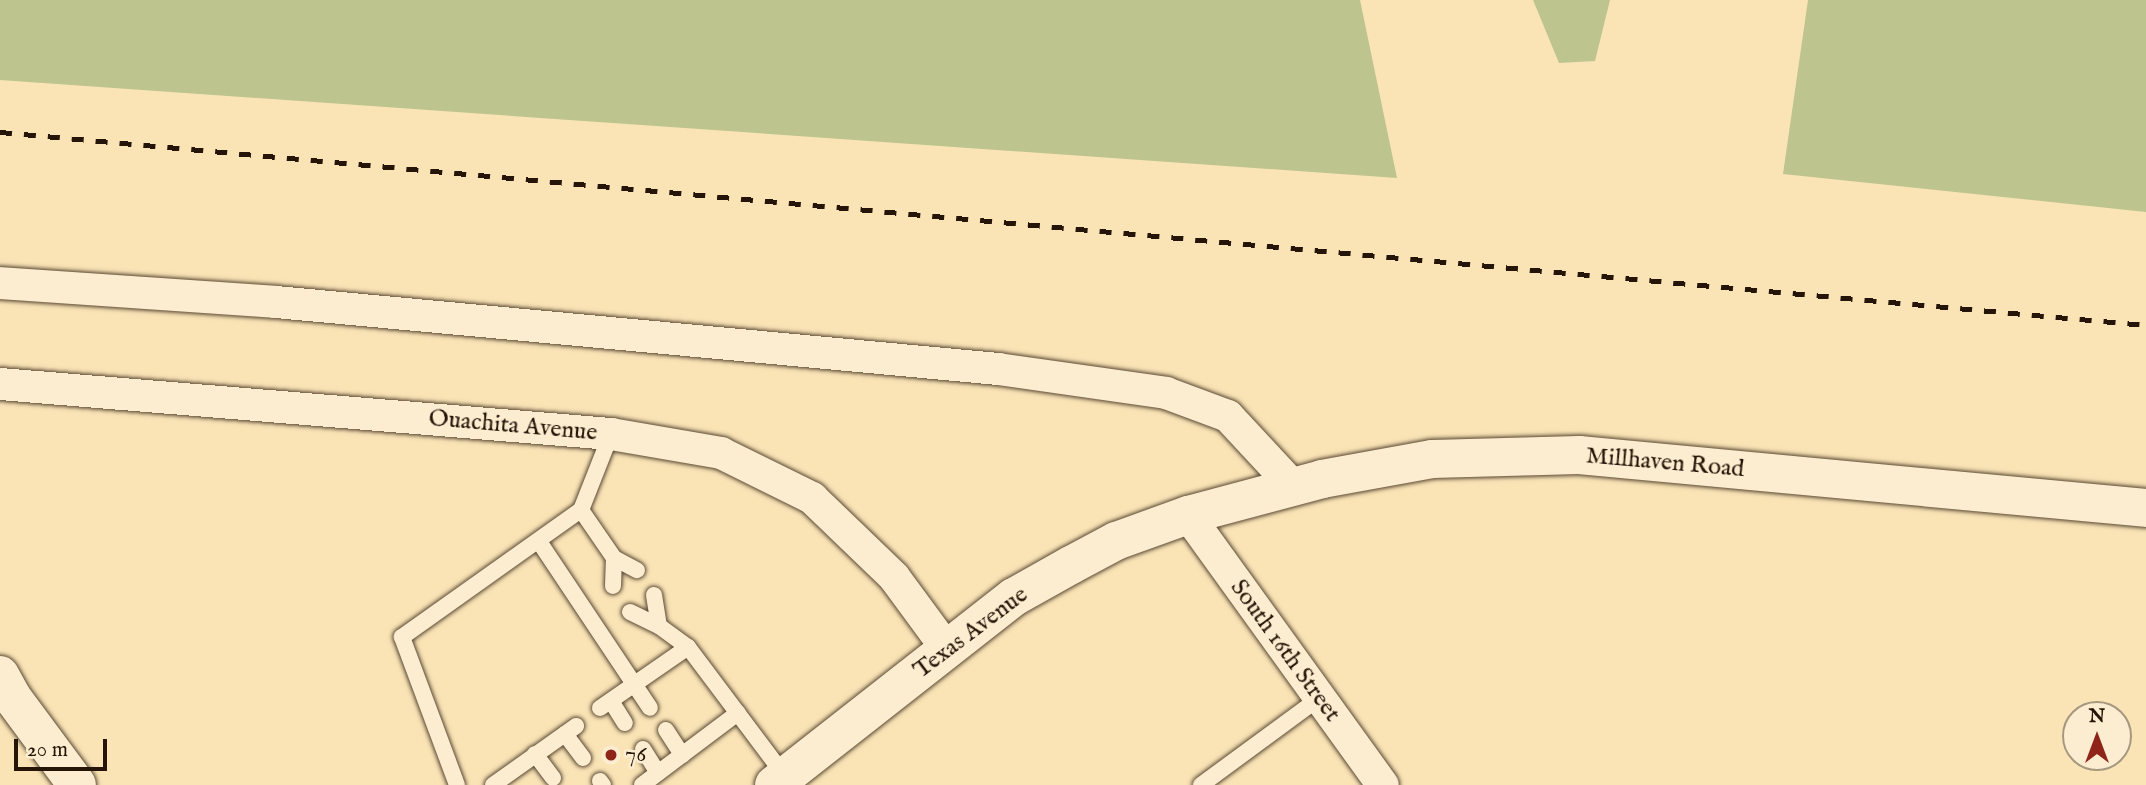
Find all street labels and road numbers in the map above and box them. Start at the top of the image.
street label: Ouachita Avenue [427,404,599,448]
street label: Millhaven Road [1585,442,1745,484]
street label: South 16th Street [1224,574,1346,728]
street label: Texas Avenue [908,581,1034,685]

